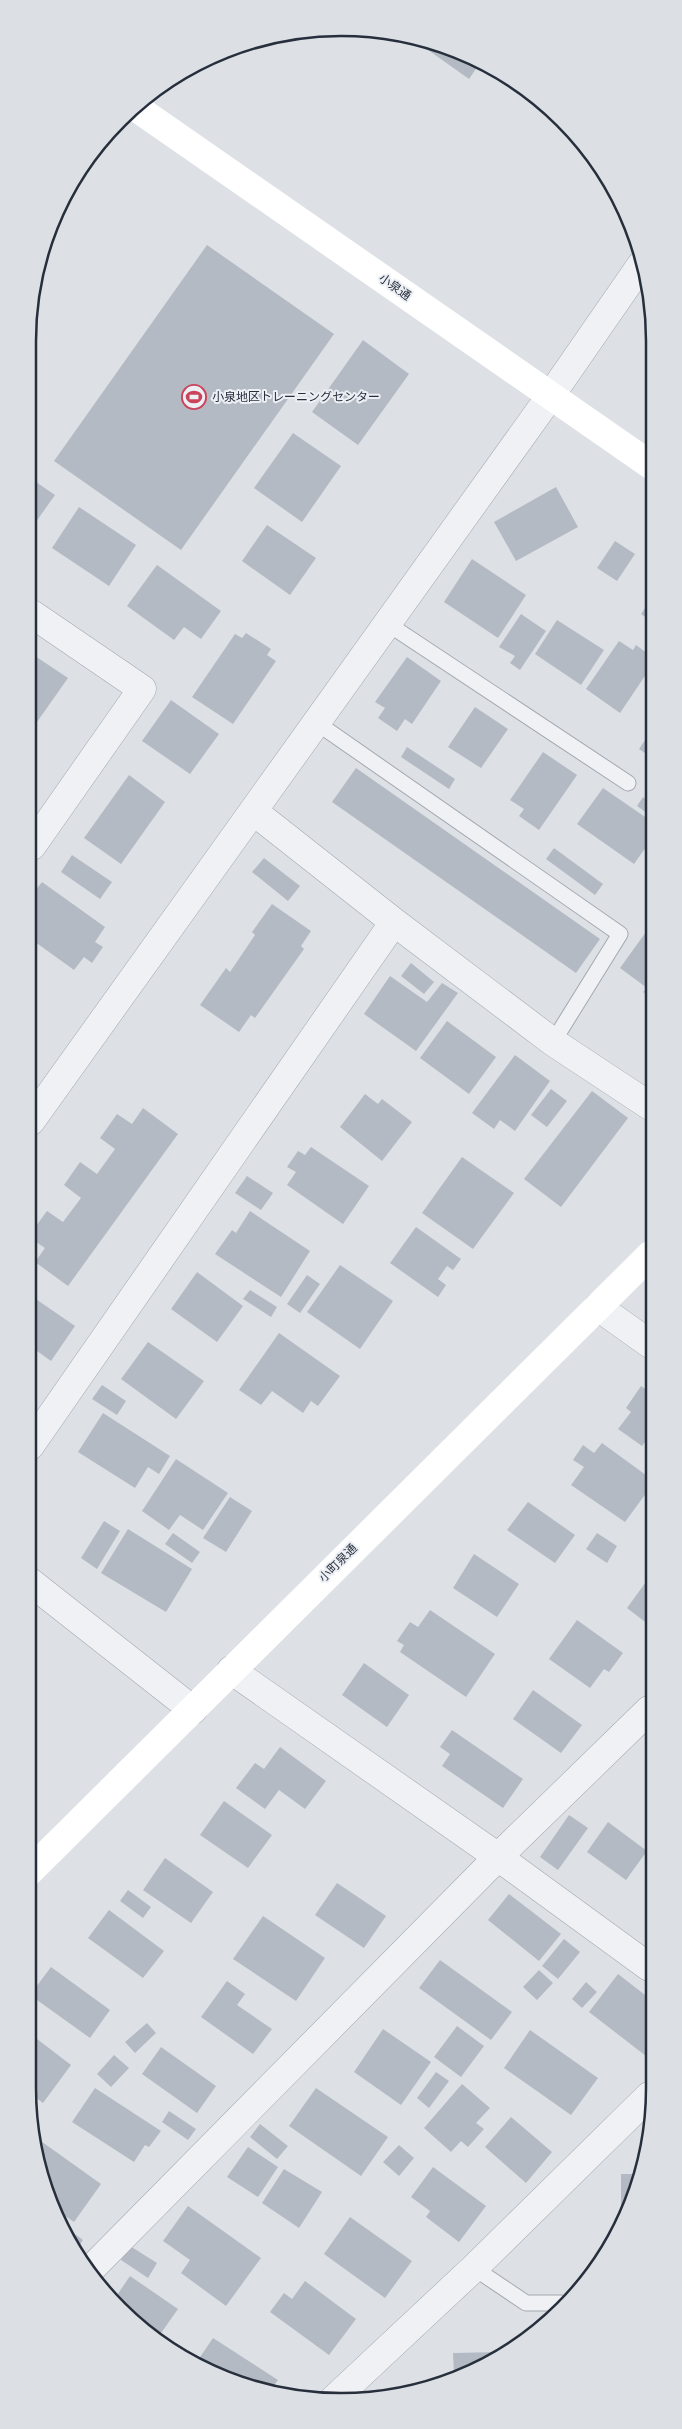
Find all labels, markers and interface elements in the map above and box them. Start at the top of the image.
street label: 小泉通 [376,271,414,303]
sports icon: 小泉地区トレーニングセンター [181,384,207,410]
place label: 小泉地区トレーニングセンター [212,390,380,404]
street label: 小町泉通 [316,1541,360,1585]

